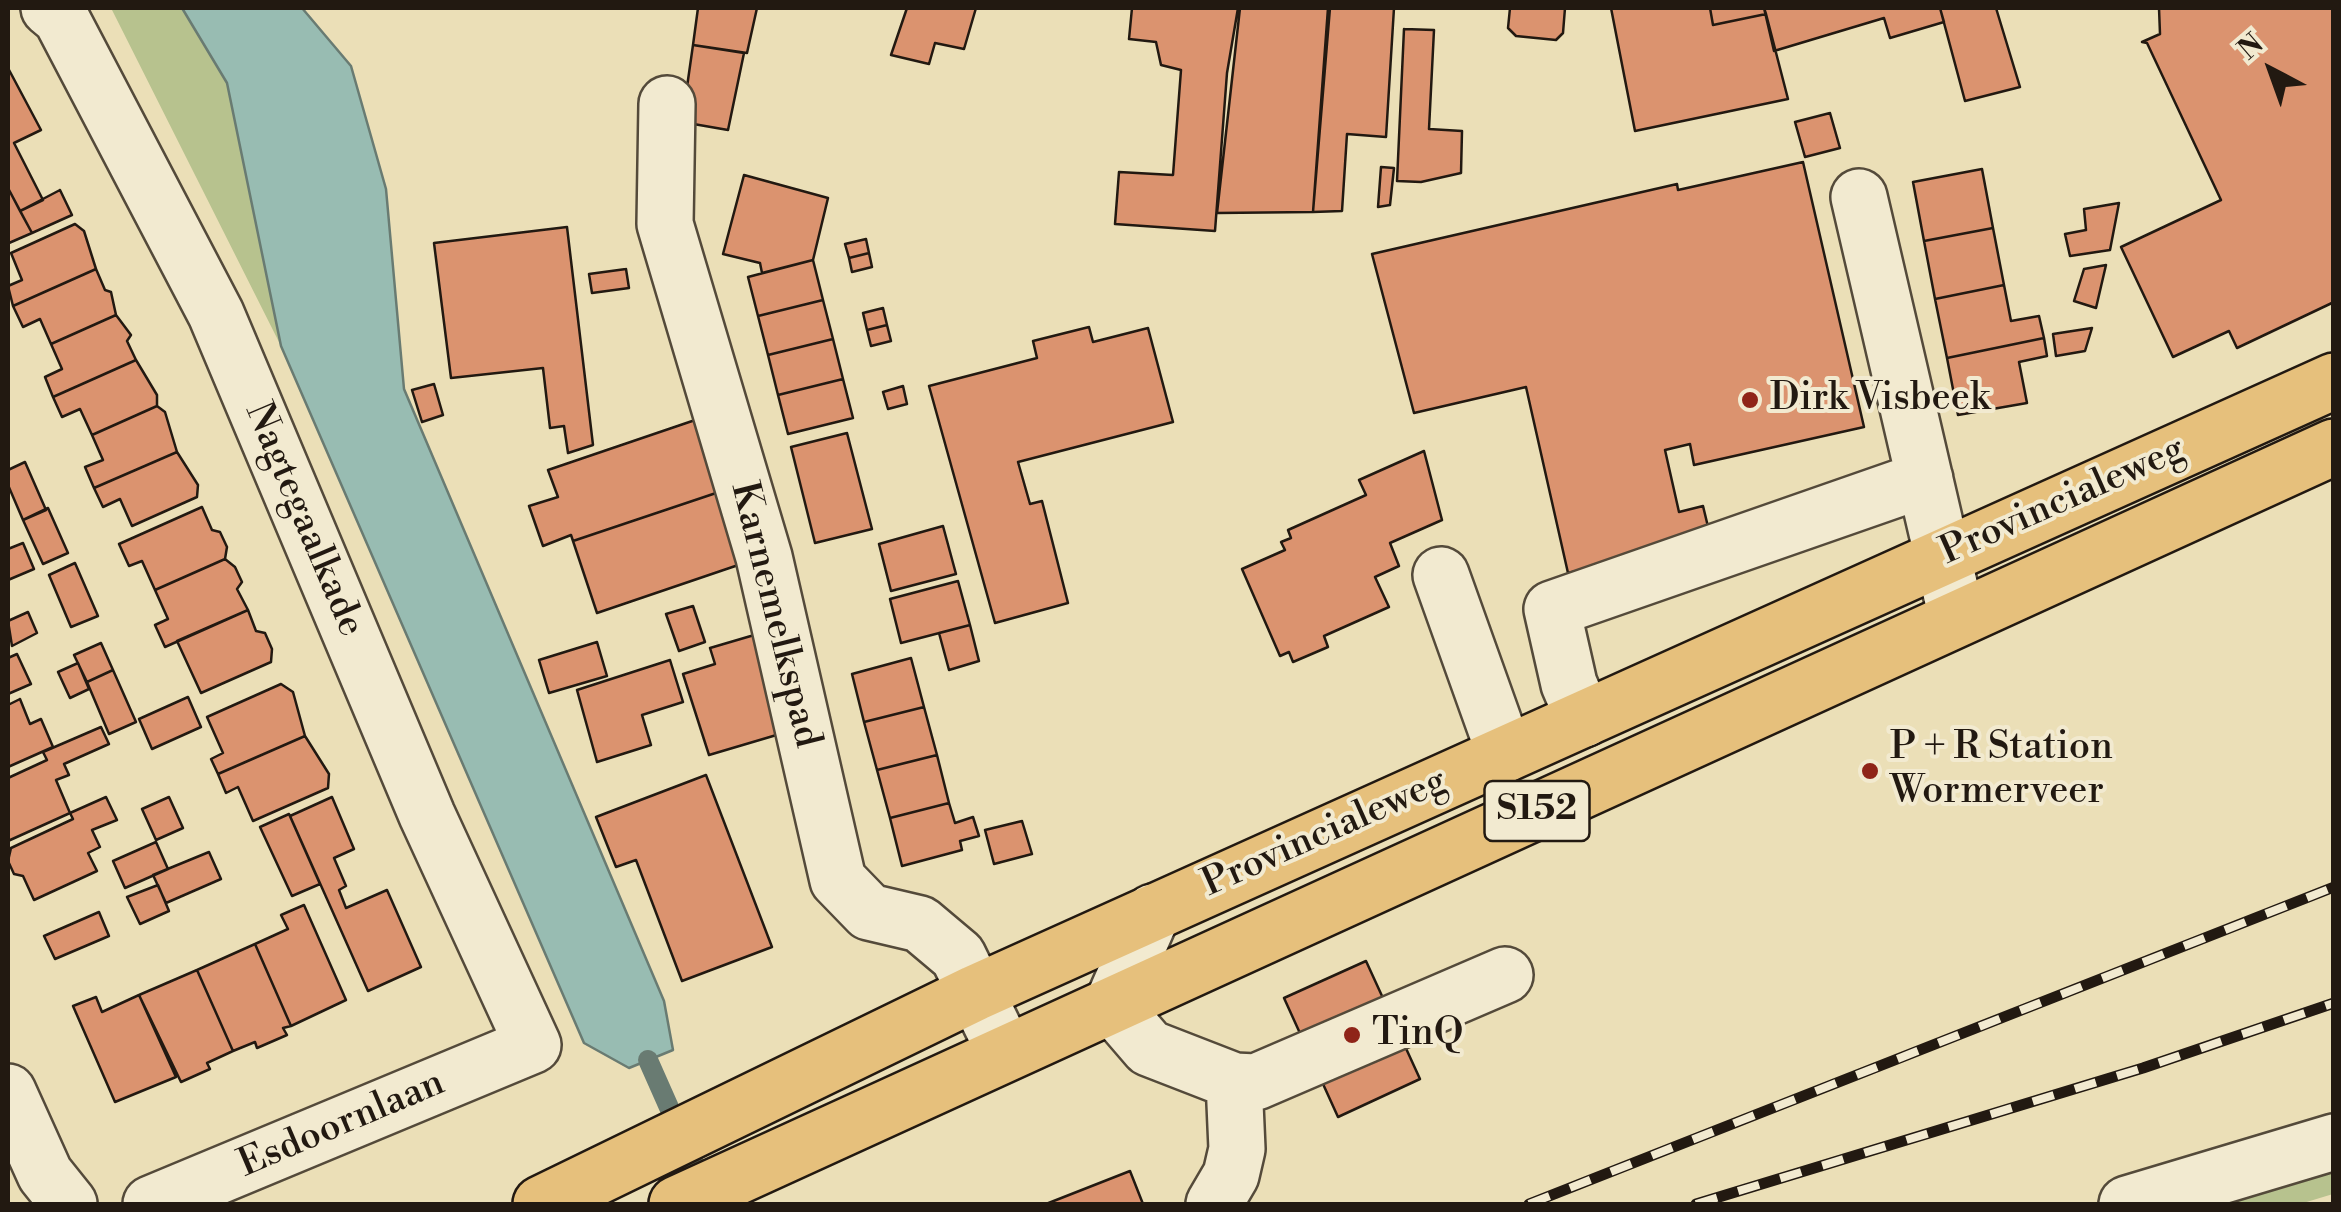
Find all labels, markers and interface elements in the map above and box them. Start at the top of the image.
north arrow [2221,20,2321,120]
text: N [2231,27,2271,67]
place label: Dirk Visbeek [1770,377,1990,423]
marker: Dirk Visbeek [1739,389,1761,411]
street label: Nagtegaalkade [233,396,373,644]
street label: Provincialeweg [1934,428,2192,576]
street label: Karnemelkspad [719,478,829,752]
place label: P + R Station Wormerveer [1890,726,2113,816]
street label: Provincialeweg [1196,760,1454,908]
marker: P + R Station Wormerveer [1859,760,1881,782]
road number: S152 [1484,781,1590,841]
place label: TinQ [1372,1012,1463,1058]
marker: TinQ [1341,1024,1363,1046]
street label: Esdoornlaan [232,1061,452,1189]

